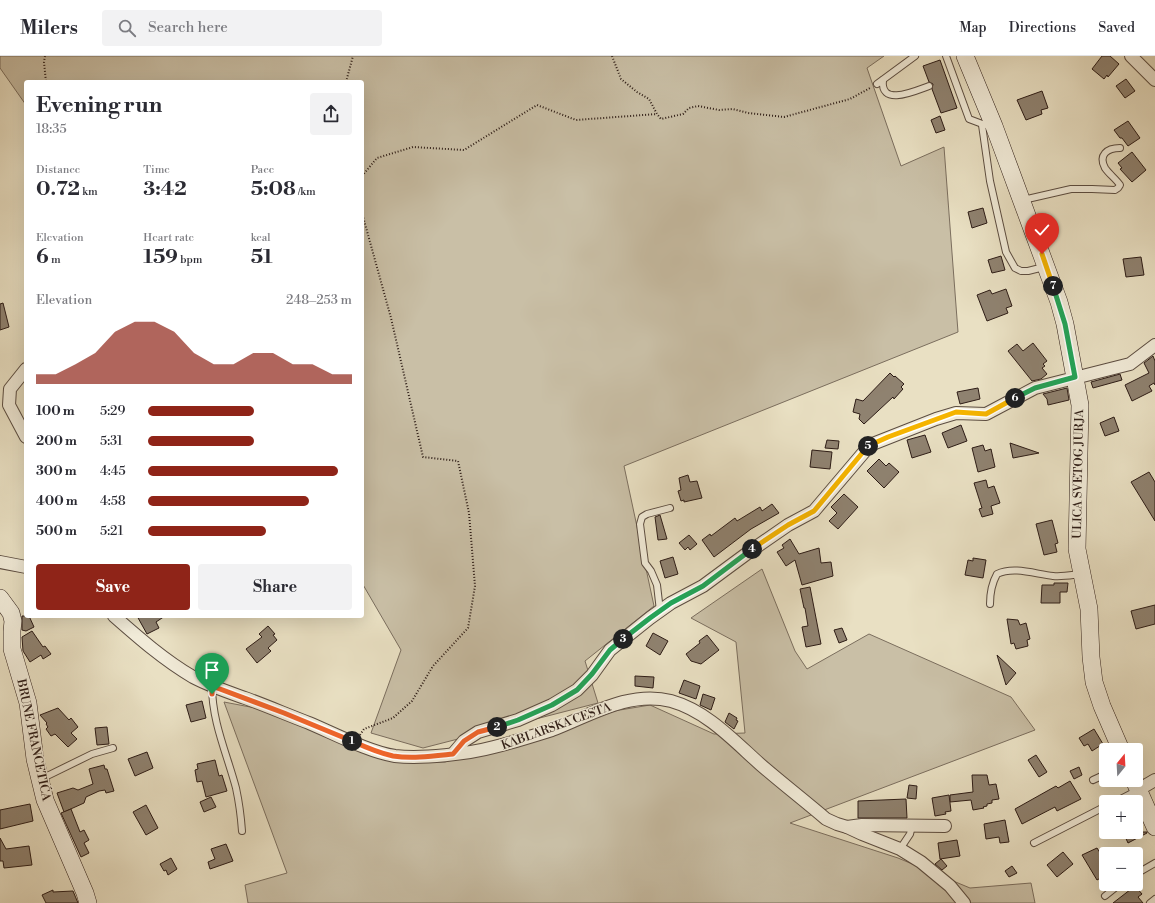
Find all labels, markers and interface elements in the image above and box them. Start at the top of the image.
search box [102,10,382,46]
text: Milers [20,16,78,40]
icon: search [116,17,138,39]
text: Search here [148,18,228,37]
text: Map [959,19,987,37]
text: Directions [1009,19,1076,37]
text: Saved [1098,19,1135,37]
text: Evening run [36,92,162,119]
button: share [310,93,352,135]
text: 18:35 [36,121,67,137]
text: Distance [36,163,80,177]
text: Time [143,163,170,177]
text: Pace [251,163,274,177]
text: 0.72 [36,177,80,202]
text: 3:42 [143,177,187,202]
text: 5:08 [251,177,296,202]
text: km [80,185,98,199]
text: /km [296,185,316,199]
pin [1025,213,1059,254]
icon: check [1031,219,1053,241]
text: Elevation [36,231,84,245]
text: Heart rate [143,231,194,245]
text: kcal [251,231,271,245]
text: 6 [36,245,49,270]
text: 159 [143,245,178,270]
text: 51 [251,245,273,270]
text: m [49,253,61,267]
text: bpm [178,253,202,267]
pin: 7 [1043,276,1063,296]
text: 7 [1050,279,1056,293]
text: Elevation [36,292,92,308]
text: 248–253 m [286,292,352,308]
pin: 6 [1005,388,1025,408]
text: 6 [1012,391,1018,405]
text: 100 m [36,403,75,419]
text: 5:29 [100,403,125,419]
street label: ULICA SVETOG JURJA [1070,408,1087,539]
text: 200 m [36,433,77,449]
text: 5:31 [100,433,123,449]
pin: 5 [858,436,878,456]
text: 5 [865,439,871,453]
text: 300 m [36,463,77,479]
text: 4:45 [100,463,126,479]
text: 400 m [36,493,78,509]
text: 4:58 [100,493,126,509]
text: 500 m [36,523,77,539]
text: 5:21 [100,523,123,539]
pin: 4 [742,539,762,559]
text: 4 [748,542,756,556]
button: Save [36,564,190,610]
button: Share [198,564,352,610]
pin: 3 [613,629,633,649]
text: 3 [620,632,626,646]
pin [195,653,229,694]
icon: arrive [201,659,223,681]
street label: BRUNE FRANCETIĆA [13,676,56,803]
street label: KABLARSKA CESTA [499,699,614,753]
pin: 2 [487,717,507,737]
text: 2 [494,720,500,734]
pin: 1 [342,731,362,751]
text: 1 [349,734,355,748]
north arrow [1099,743,1143,787]
map controls [1099,743,1143,891]
button: + [1099,795,1143,839]
button: − [1099,847,1143,891]

